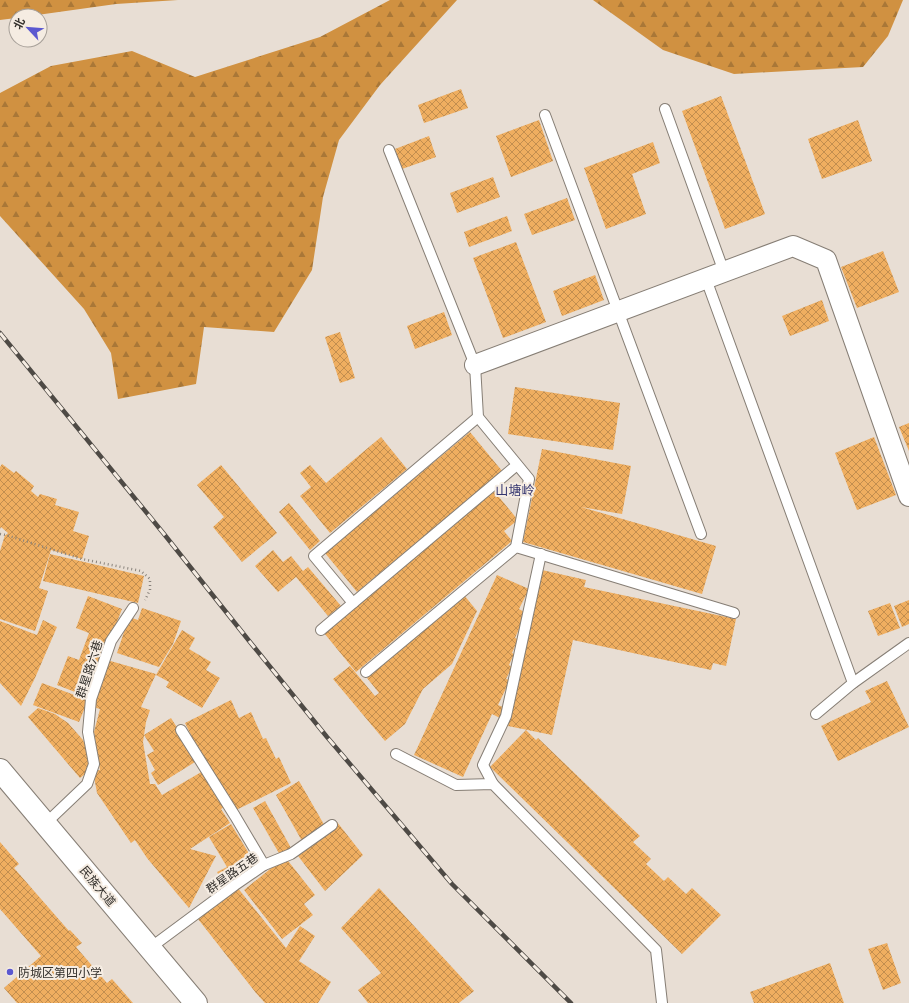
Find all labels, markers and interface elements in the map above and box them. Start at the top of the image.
north arrow [8,8,48,48]
text: 北 [10,16,28,32]
district label: 山塘岭 [495,482,535,499]
street label: 群星路六巷 [73,638,105,700]
street label: 群星路五巷 [203,850,261,896]
street label: 民族大道 [77,863,119,909]
place label: 防城区第四小学 [18,965,102,980]
marker: 防城区第四小学 [5,967,15,977]

